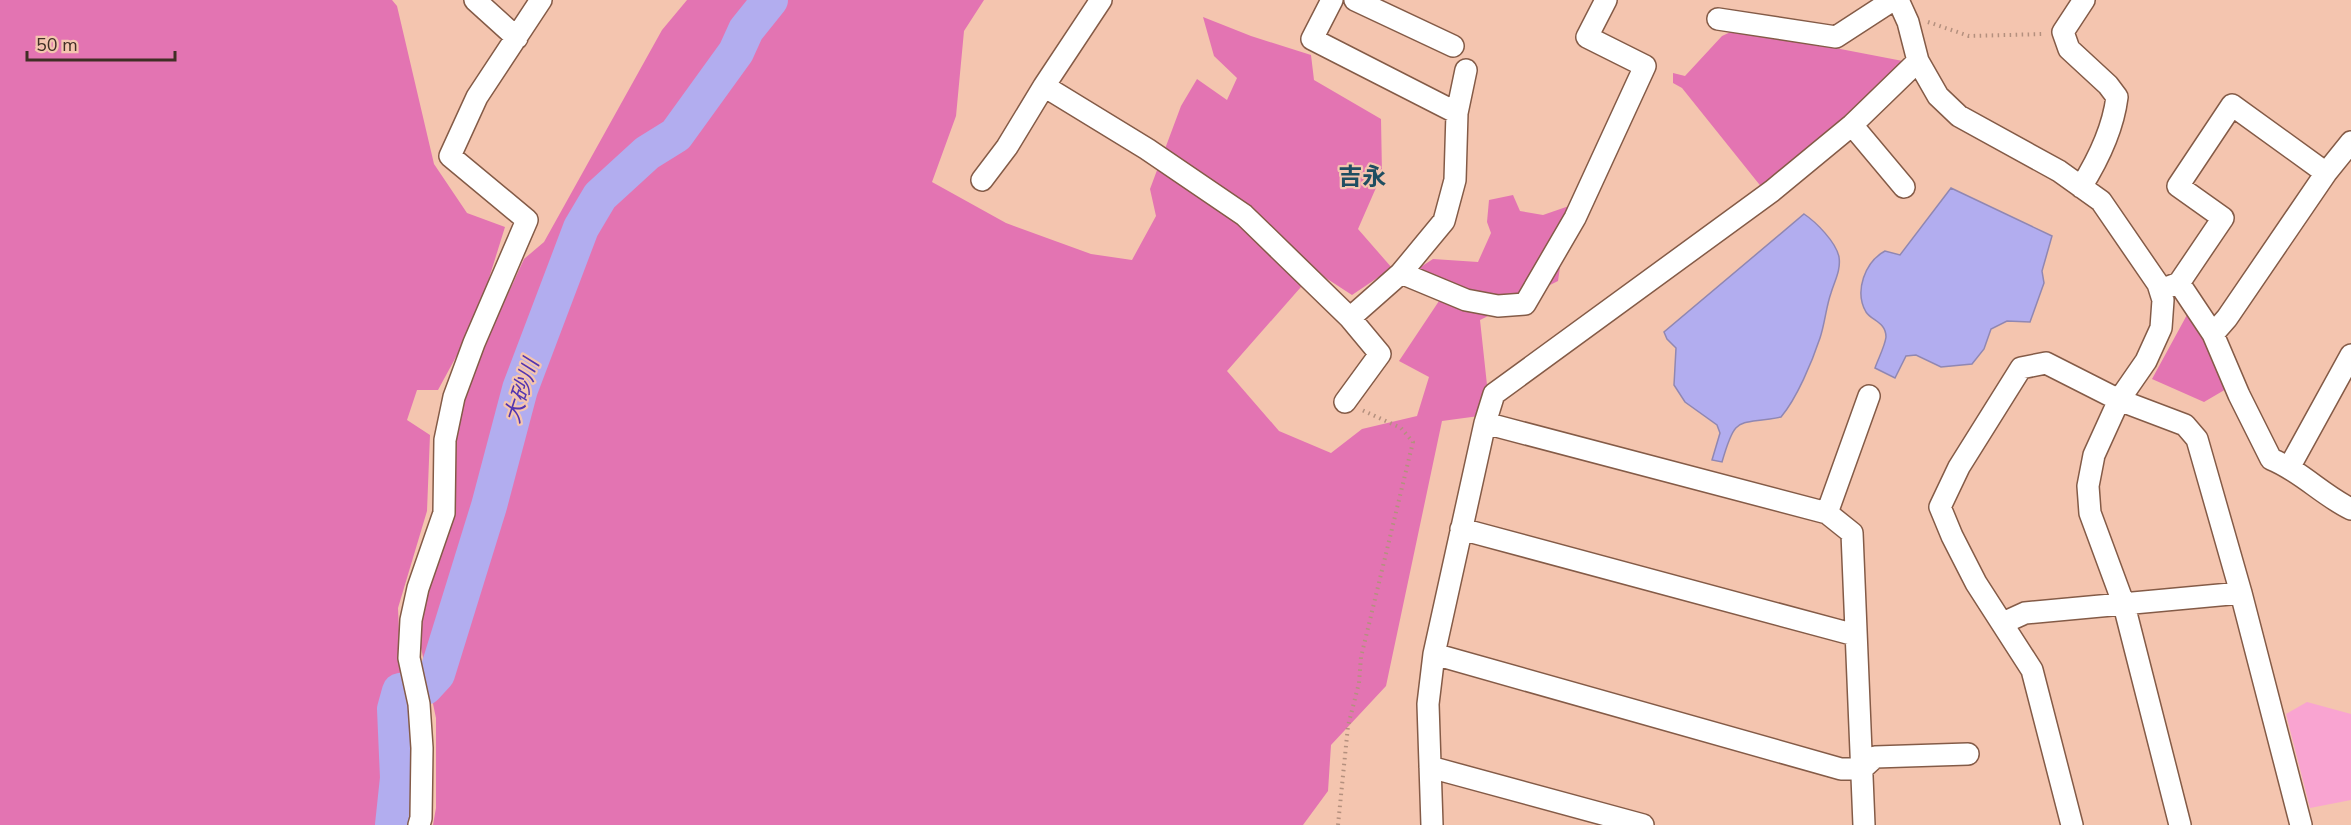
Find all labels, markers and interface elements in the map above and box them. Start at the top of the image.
scale bar [27,24,176,62]
text: 50 m [36,33,78,57]
district label: 吉永 [1338,161,1386,193]
water label: 大砂川 [498,353,547,427]

